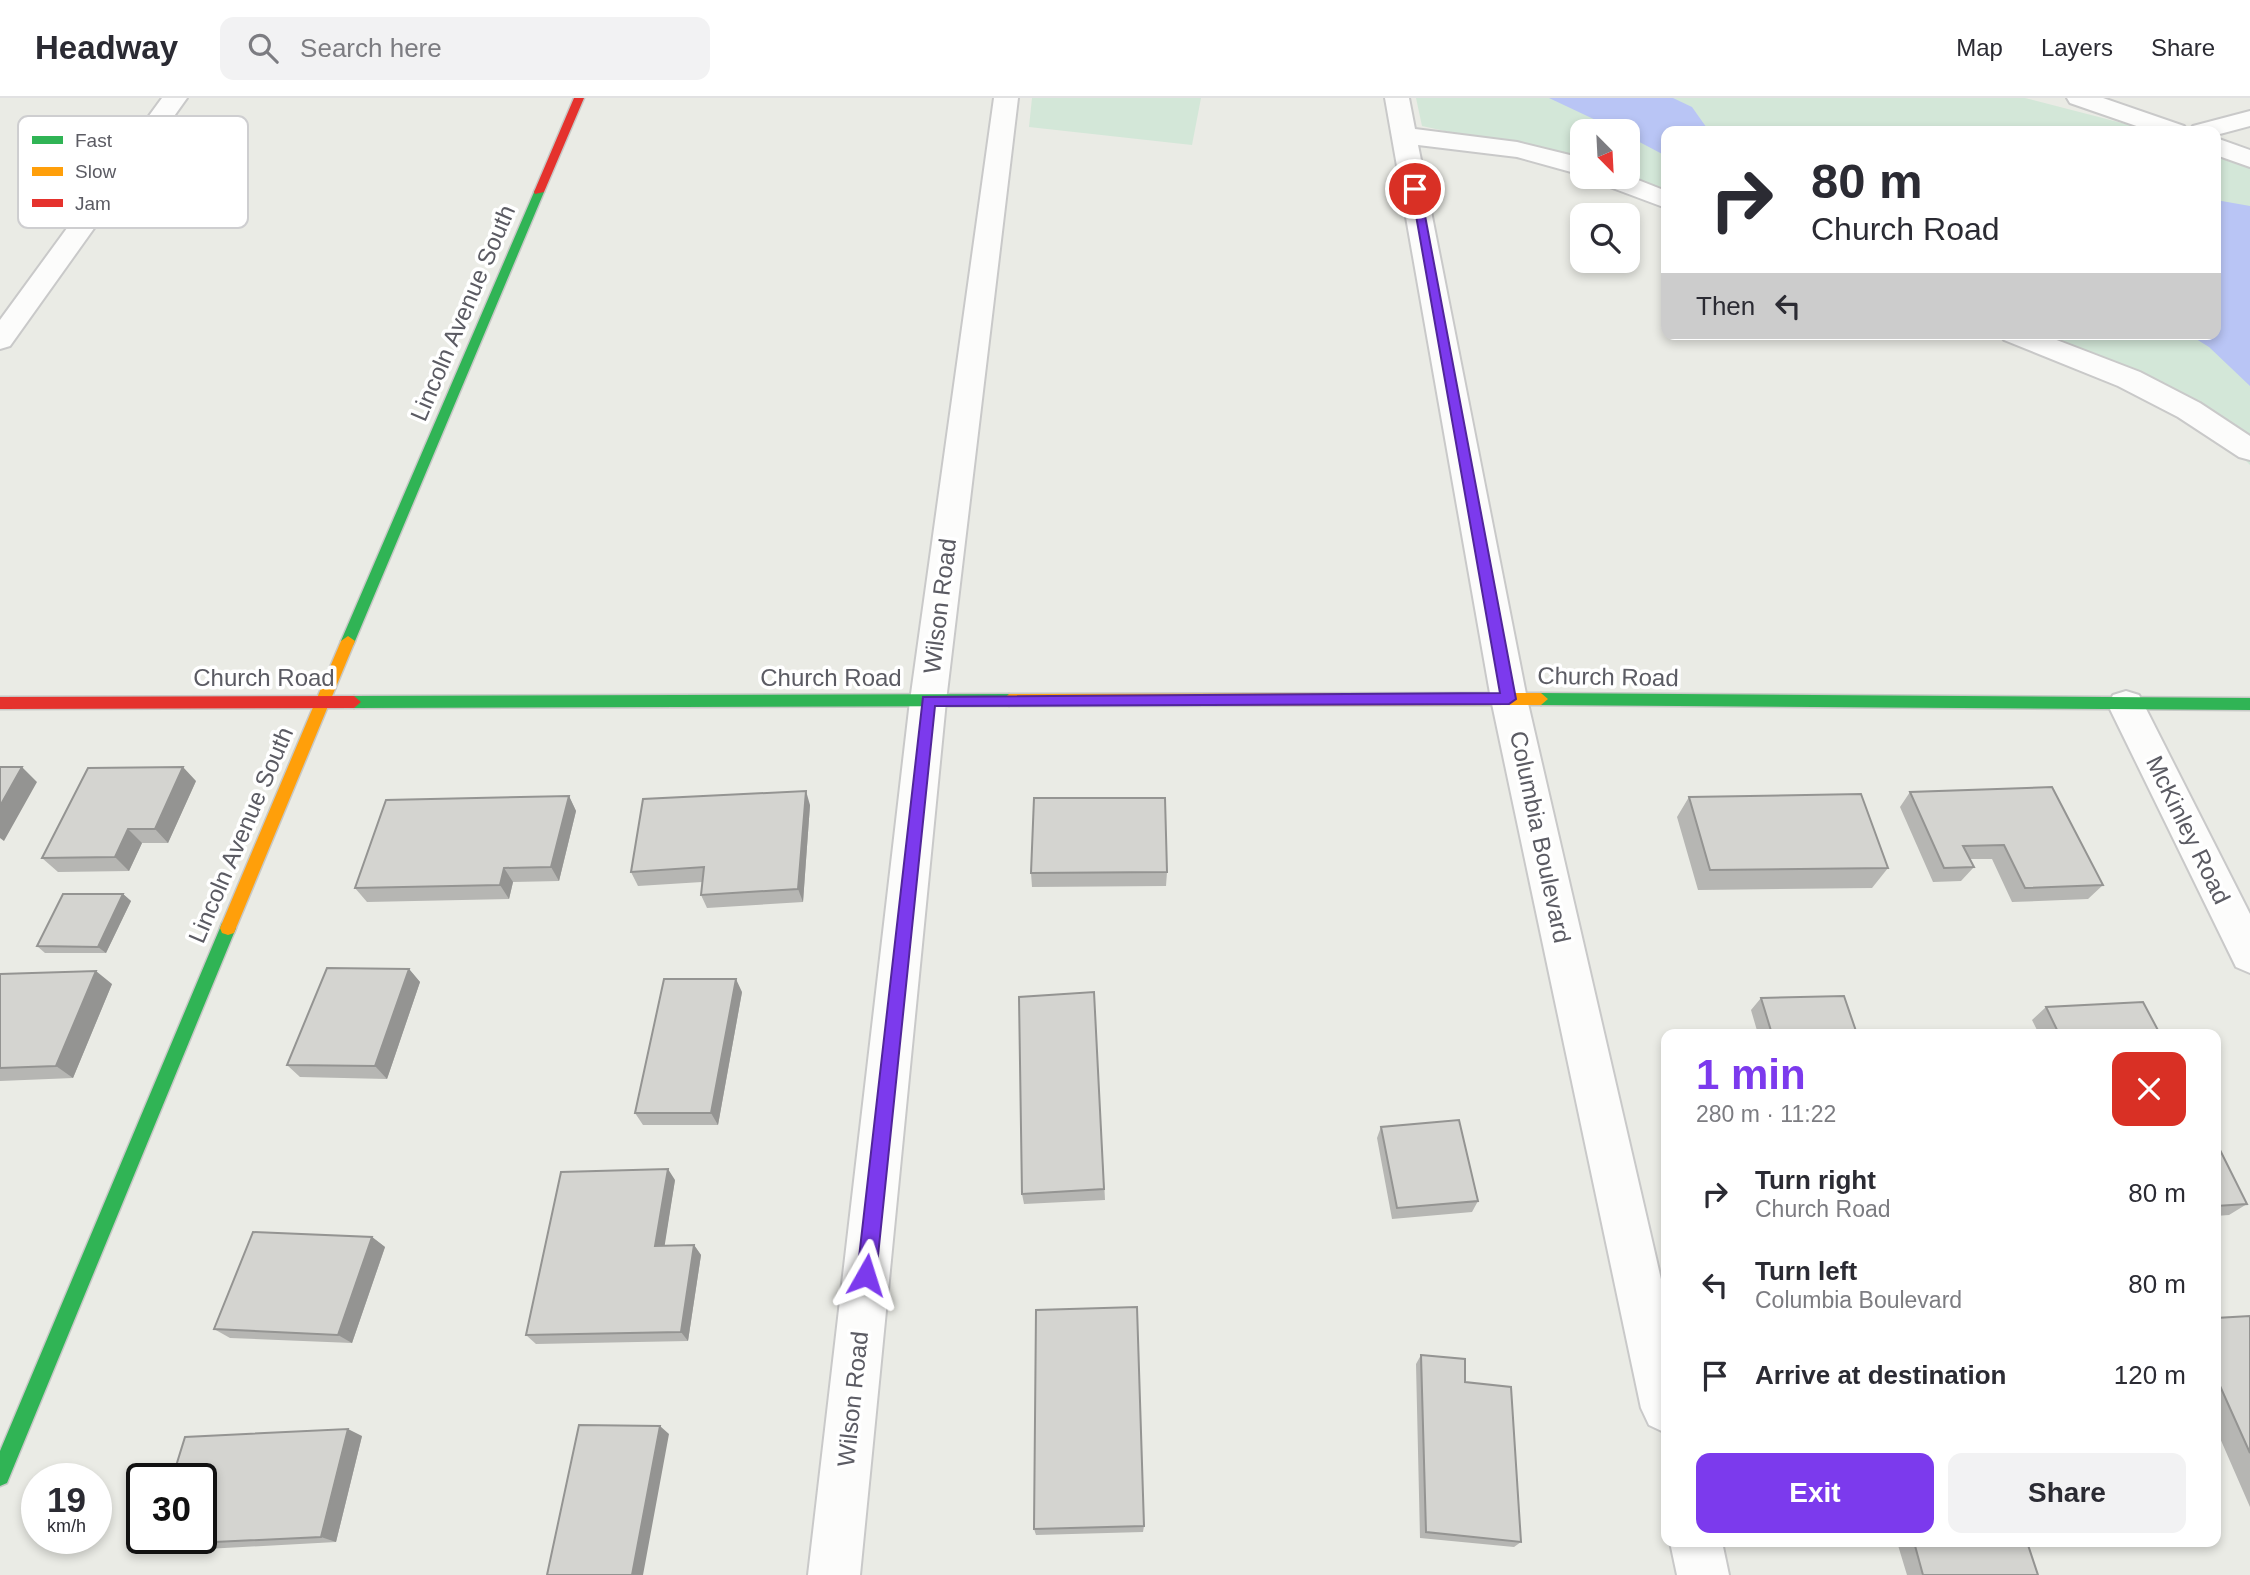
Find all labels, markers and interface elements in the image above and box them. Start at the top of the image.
search box [220,17,710,80]
text: Headway [35,29,178,66]
icon: search [244,29,282,67]
text: Search here [300,33,442,63]
text: Map [1956,34,2003,61]
text: Layers [2041,34,2113,61]
text: Share [2151,34,2215,61]
legend [18,116,248,228]
north arrow [1570,119,1640,189]
map controls [1570,119,1640,273]
text: Fast [75,130,113,151]
icon: right [1696,154,1787,245]
text: 80 m [1811,154,1923,208]
pin [1385,159,1445,219]
text: Slow [75,161,116,182]
icon: arrive [1396,170,1434,208]
text: Jam [75,193,111,214]
street label: Lincoln Avenue South [405,201,520,425]
button: search [1570,203,1640,273]
text: Church Road [1811,211,2000,247]
icon: left [1769,287,1807,325]
text: Then [1696,291,1755,321]
street label: Wilson Road [918,537,961,675]
street label: Church Road [1537,662,1679,691]
street label: Church Road [193,664,335,691]
street label: Church Road [760,664,902,691]
street label: Lincoln Avenue South [183,723,298,947]
street label: Columbia Boulevard [1505,728,1576,945]
street label: McKinley Road [2141,751,2236,908]
text: 1 min [1696,1051,1806,1098]
button: close [2112,1052,2186,1126]
text: 280 m · 11:22 [1696,1101,1836,1127]
text: Turn right [1755,1165,1876,1195]
icon: right [1696,1175,1734,1213]
text: 80 m [2128,1178,2186,1208]
text: Church Road [1755,1196,1891,1222]
position arrow [829,1238,903,1312]
text: Turn left [1755,1256,1857,1286]
icon: left [1696,1266,1734,1304]
text: 80 m [2128,1269,2186,1299]
text: Columbia Boulevard [1755,1287,1962,1313]
street label: Wilson Road [832,1330,873,1468]
icon: arrive [1696,1357,1734,1395]
text: Arrive at destination [1755,1360,2006,1390]
text: 120 m [2114,1360,2186,1390]
button: Exit [1696,1453,1934,1533]
button: Share [1948,1453,2186,1533]
speed limit sign: 30 [126,1463,217,1554]
text: 19 [47,1480,86,1519]
text: km/h [47,1516,86,1536]

